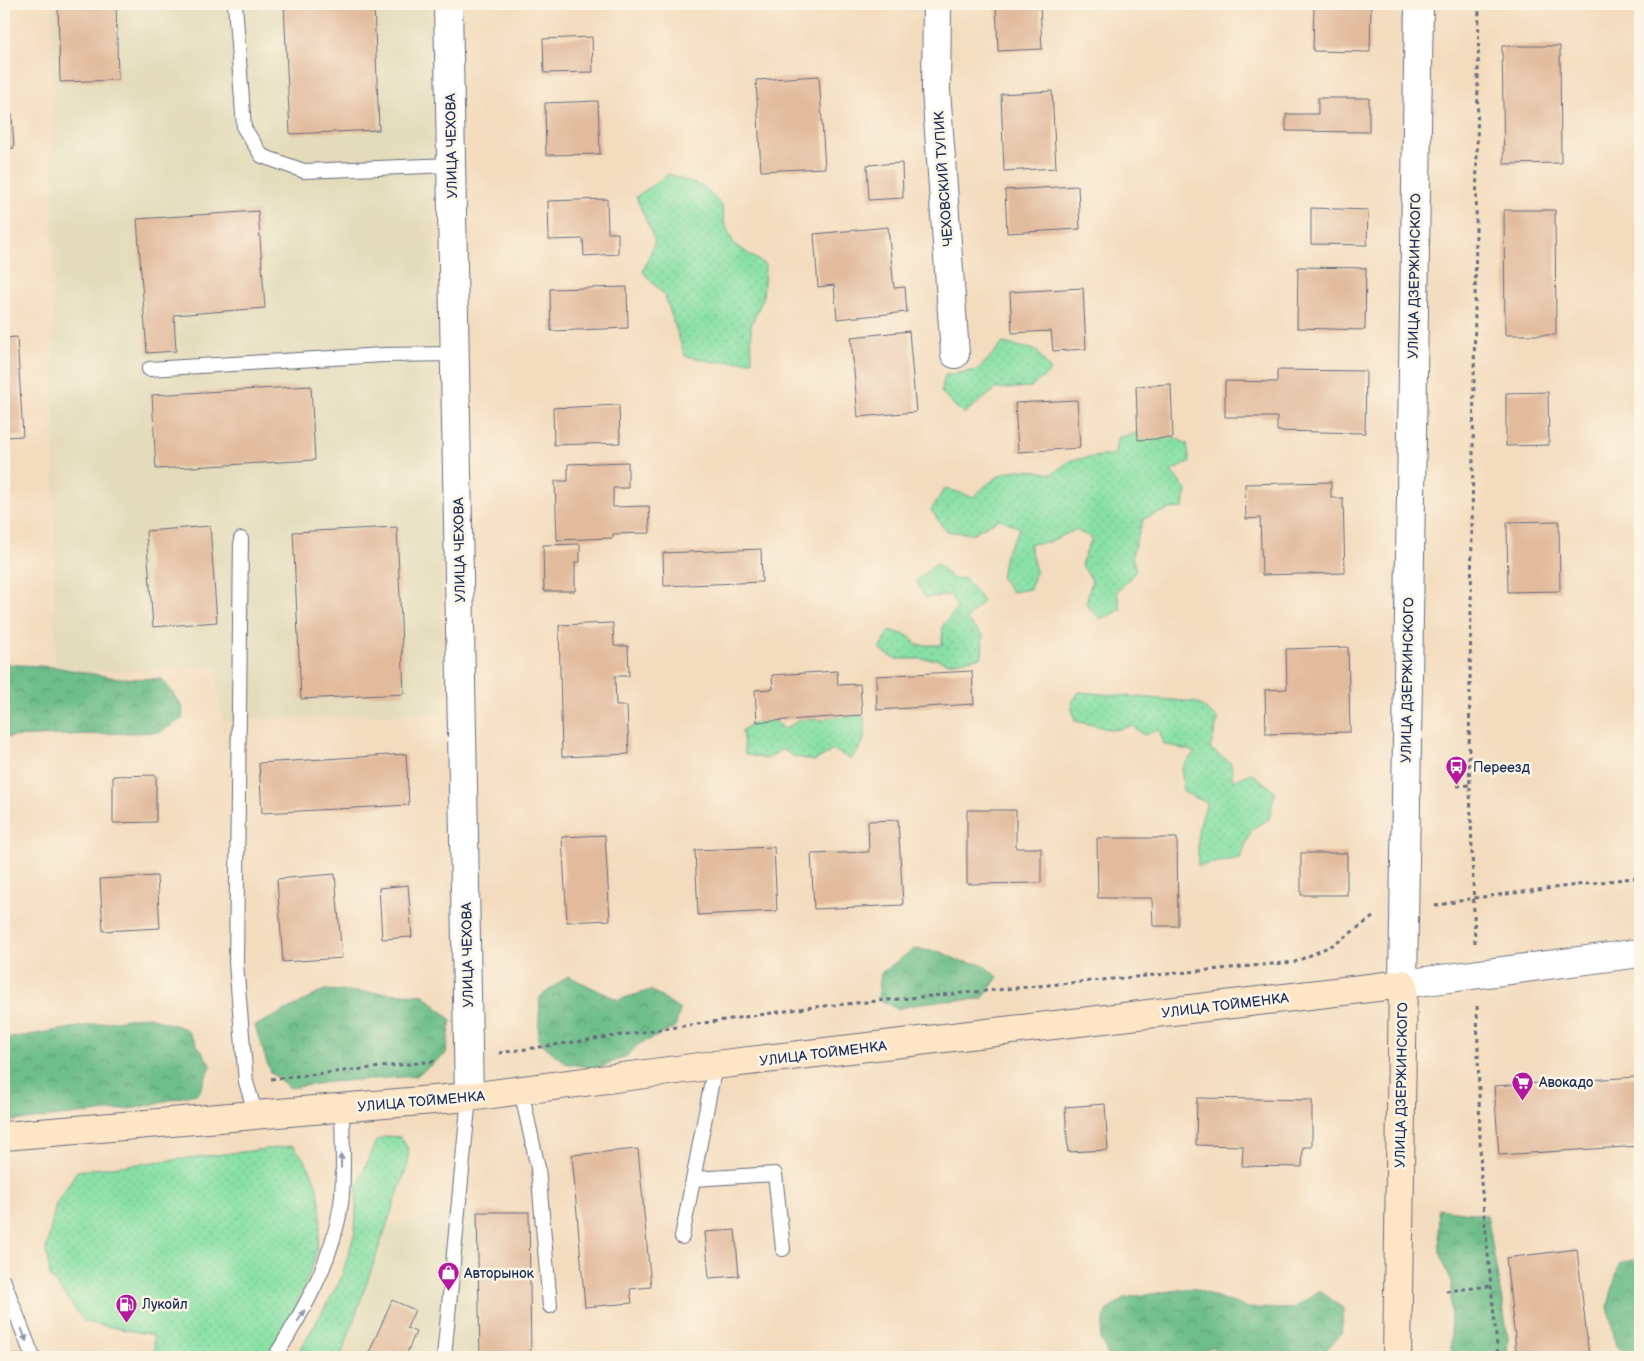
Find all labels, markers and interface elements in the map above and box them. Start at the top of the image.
street label: УЛИЦА ЧЕХОВА [442,93,461,199]
street label: ЧЕХОВСКИЙ ТУПИК [930,110,957,247]
street label: УЛИЦА ДЗЕРЖИНСКОГО [1405,193,1424,359]
street label: УЛИЦА ЧЕХОВА [450,497,469,603]
street label: УЛИЦА ДЗЕРЖИНСКОГО [1398,597,1417,763]
bus stop icon: Переезд [1445,755,1469,786]
place label: Переезд [1473,759,1531,776]
street label: УЛИЦА ЧЕХОВА [458,902,477,1008]
street label: УЛИЦА ТОЙМЕНКА [1161,989,1290,1022]
street label: УЛИЦА ДЗЕРЖИНСКОГО [1392,1002,1411,1168]
street label: УЛИЦА ТОЙМЕНКА [759,1037,888,1070]
supermarket icon: Авокадо [1511,1070,1535,1101]
place label: Авокадо [1538,1074,1593,1091]
street label: УЛИЦА ТОЙМЕНКА [357,1087,486,1116]
one-way arrow [338,1152,346,1168]
shop icon: Авторынок [436,1261,460,1292]
place label: Авторынок [463,1265,535,1282]
fuel station icon: Лукойл [114,1292,138,1323]
place label: Лукойл [141,1296,188,1313]
one-way arrow [296,1309,305,1322]
one-way arrow [21,1327,29,1342]

